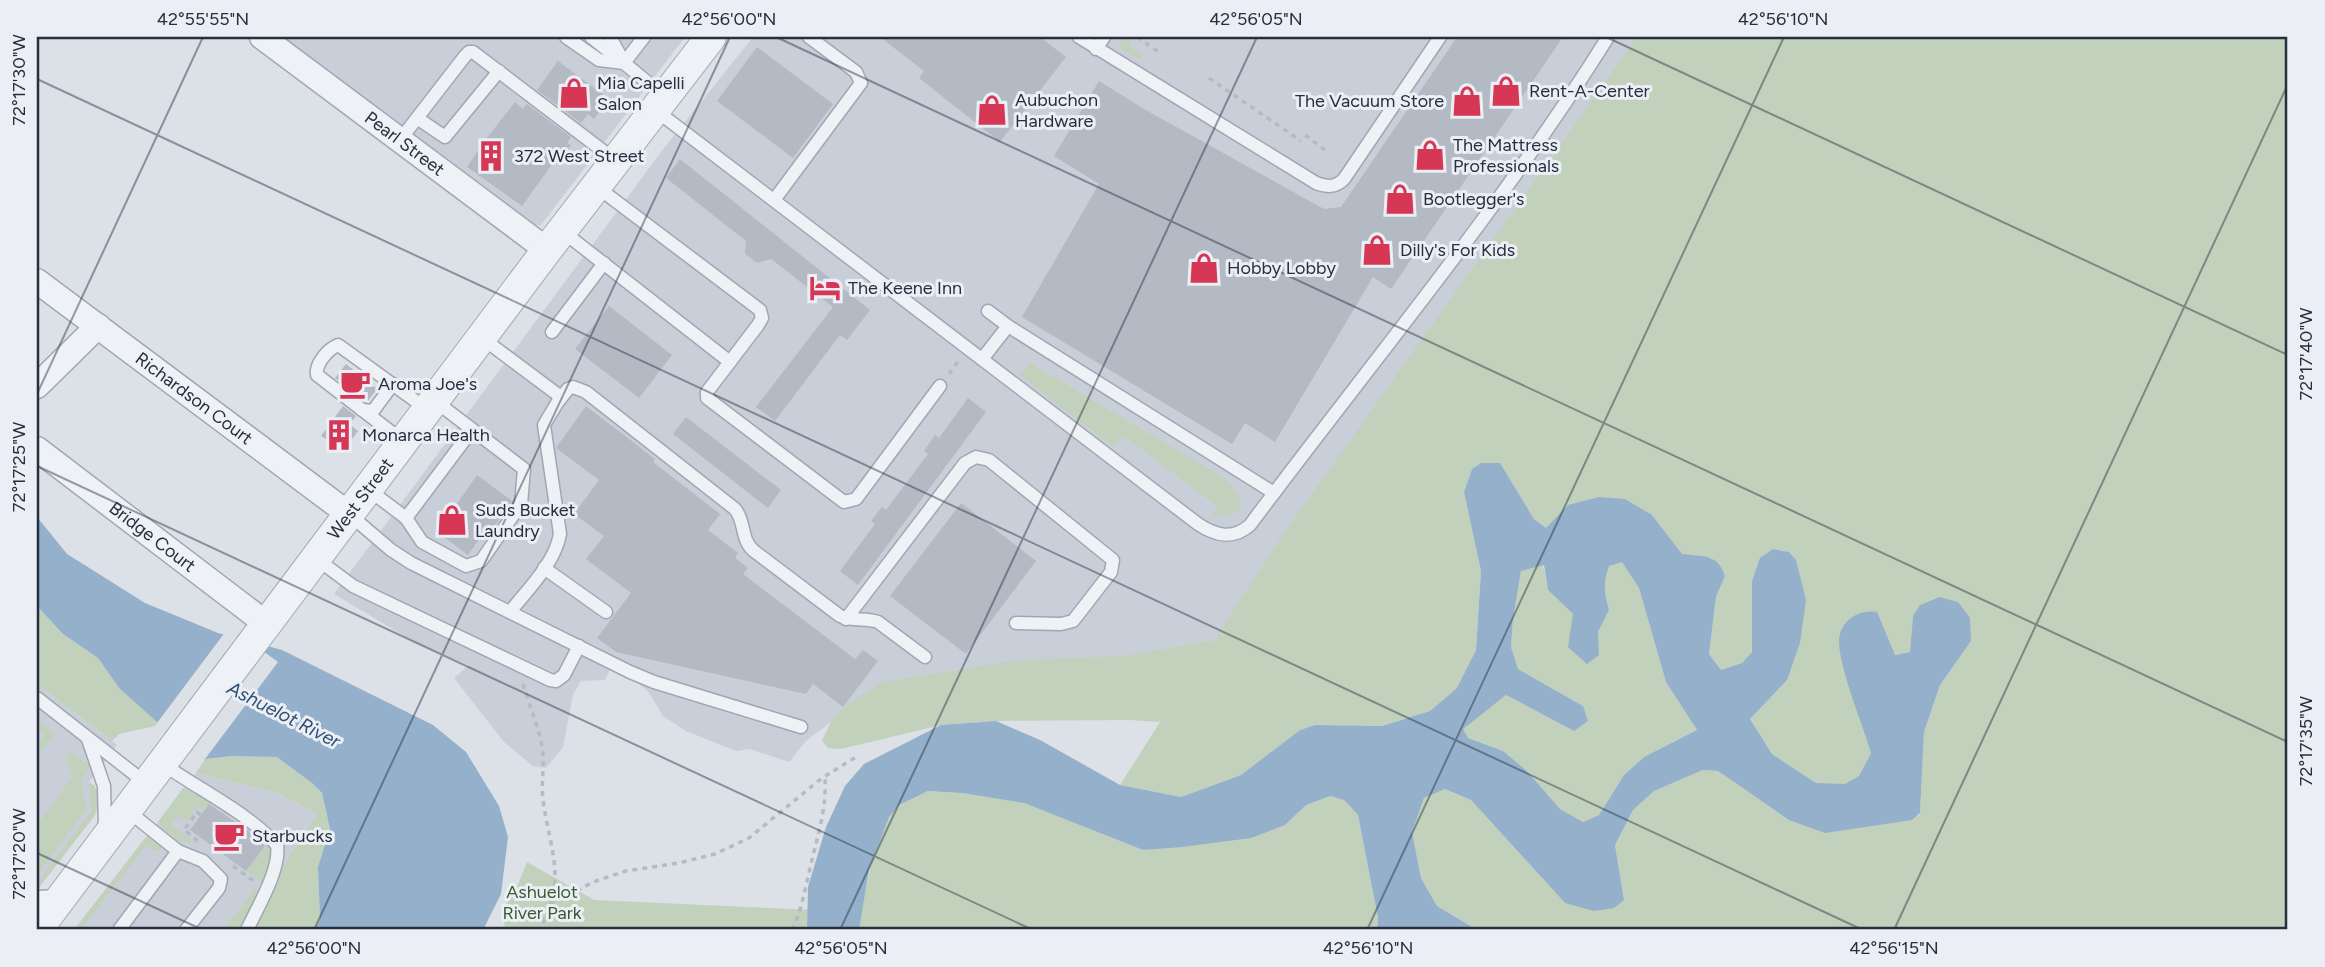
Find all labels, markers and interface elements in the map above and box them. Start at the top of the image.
text: 42°55'55"N [157,8,249,30]
text: 42°56'00"N [682,8,776,30]
text: 42°56'05"N [1209,8,1303,30]
text: 42°56'10"N [1738,8,1828,30]
text: 72°17'30"W [8,34,30,126]
place label: Mia Capelli Salon [597,72,685,115]
shop icon: Rent-A-Center [1489,74,1523,108]
shop icon: Mia Capelli Salon [557,76,591,110]
place label: Rent-A-Center [1529,80,1650,102]
shop icon: The Vacuum Store [1450,84,1484,118]
place label: Aubuchon Hardware [1015,89,1098,132]
place label: The Vacuum Store [1295,90,1444,112]
shop icon: Aubuchon Hardware [975,93,1009,127]
street label: Pearl Street [360,107,449,181]
place label: The Mattress Professionals [1453,134,1559,177]
shop icon: The Mattress Professionals [1413,138,1447,172]
building icon: 372 West Street [474,139,508,173]
place label: 372 West Street [514,145,645,167]
shop icon: Bootlegger's [1383,182,1417,216]
place label: Bootlegger's [1423,188,1525,210]
shop icon: Dilly's For Kids [1360,233,1394,267]
place label: Dilly's For Kids [1400,239,1515,261]
shop icon: Hobby Lobby [1187,251,1221,285]
place label: Hobby Lobby [1227,257,1336,279]
hotel icon: The Keene Inn [808,271,842,305]
place label: The Keene Inn [848,277,962,299]
text: 72°17'40"W [2295,307,2317,400]
street label: Richardson Court [131,347,257,449]
cafe icon: Aroma Joe's [338,367,372,401]
place label: Aroma Joe's [378,373,477,395]
building icon: Monarca Health [322,418,356,452]
text: 72°17'25"W [8,421,30,512]
place label: Monarca Health [362,424,490,446]
street label: West Street [323,453,398,544]
street label: Bridge Court [105,497,200,577]
place label: Suds Bucket Laundry [475,499,576,542]
shop icon: Suds Bucket Laundry [435,503,469,537]
water label: Ashuelot River [223,676,345,753]
text: 72°17'35"W [2295,695,2317,786]
text: 72°17'20"W [8,807,30,900]
cafe icon: Starbucks [212,819,246,853]
place label: Starbucks [252,825,333,847]
park label: Ashuelot River Park [502,881,582,924]
text: 42°56'00"N [267,937,361,959]
text: 42°56'05"N [794,937,888,959]
text: 42°56'10"N [1323,937,1413,959]
text: 42°56'15"N [1849,937,1939,959]

